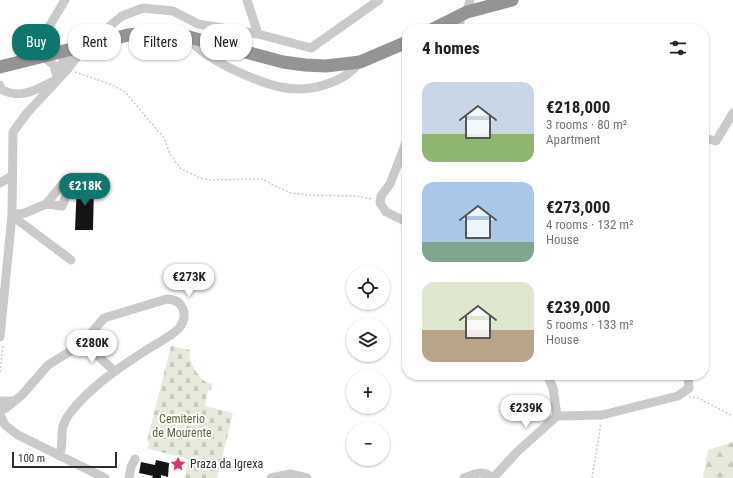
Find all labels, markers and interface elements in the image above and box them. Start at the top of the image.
chip: Buy [12,24,60,60]
chip: Rent [68,24,121,60]
chip: Filters [129,24,192,60]
chip: New [200,24,252,60]
icon: filters [667,37,689,59]
text: 4 homes [422,38,480,58]
text: €218,000 [546,97,610,117]
icon: home [454,98,502,146]
text: 3 rooms · 80 m² [546,117,627,132]
text: Apartment [546,132,600,147]
pin: €218K [57,173,113,207]
text: €218K [68,178,102,193]
text: €273,000 [546,197,610,217]
icon: home [454,198,502,246]
text: 4 rooms · 132 m² [546,217,633,232]
text: House [546,232,579,247]
pin: €273K [161,264,217,298]
map controls [346,266,390,466]
button: locate [346,266,390,310]
text: €273K [172,269,206,284]
text: €239,000 [546,297,610,317]
icon: home [454,298,502,346]
text: 5 rooms · 133 m² [546,317,633,332]
button: layers [346,318,390,362]
pin: €280K [64,330,120,364]
text: House [546,332,579,347]
text: €280K [75,335,109,350]
button: + [346,370,390,414]
pin: €239K [498,395,554,429]
text: €239K [509,400,543,415]
park label: Cemiterio de Mourente [152,412,212,440]
button: − [346,422,390,466]
scale bar [12,450,117,469]
text: 100 m [18,452,45,465]
place icon: Praza da Igrexa [169,455,187,473]
place label: Praza da Igrexa [190,457,263,471]

